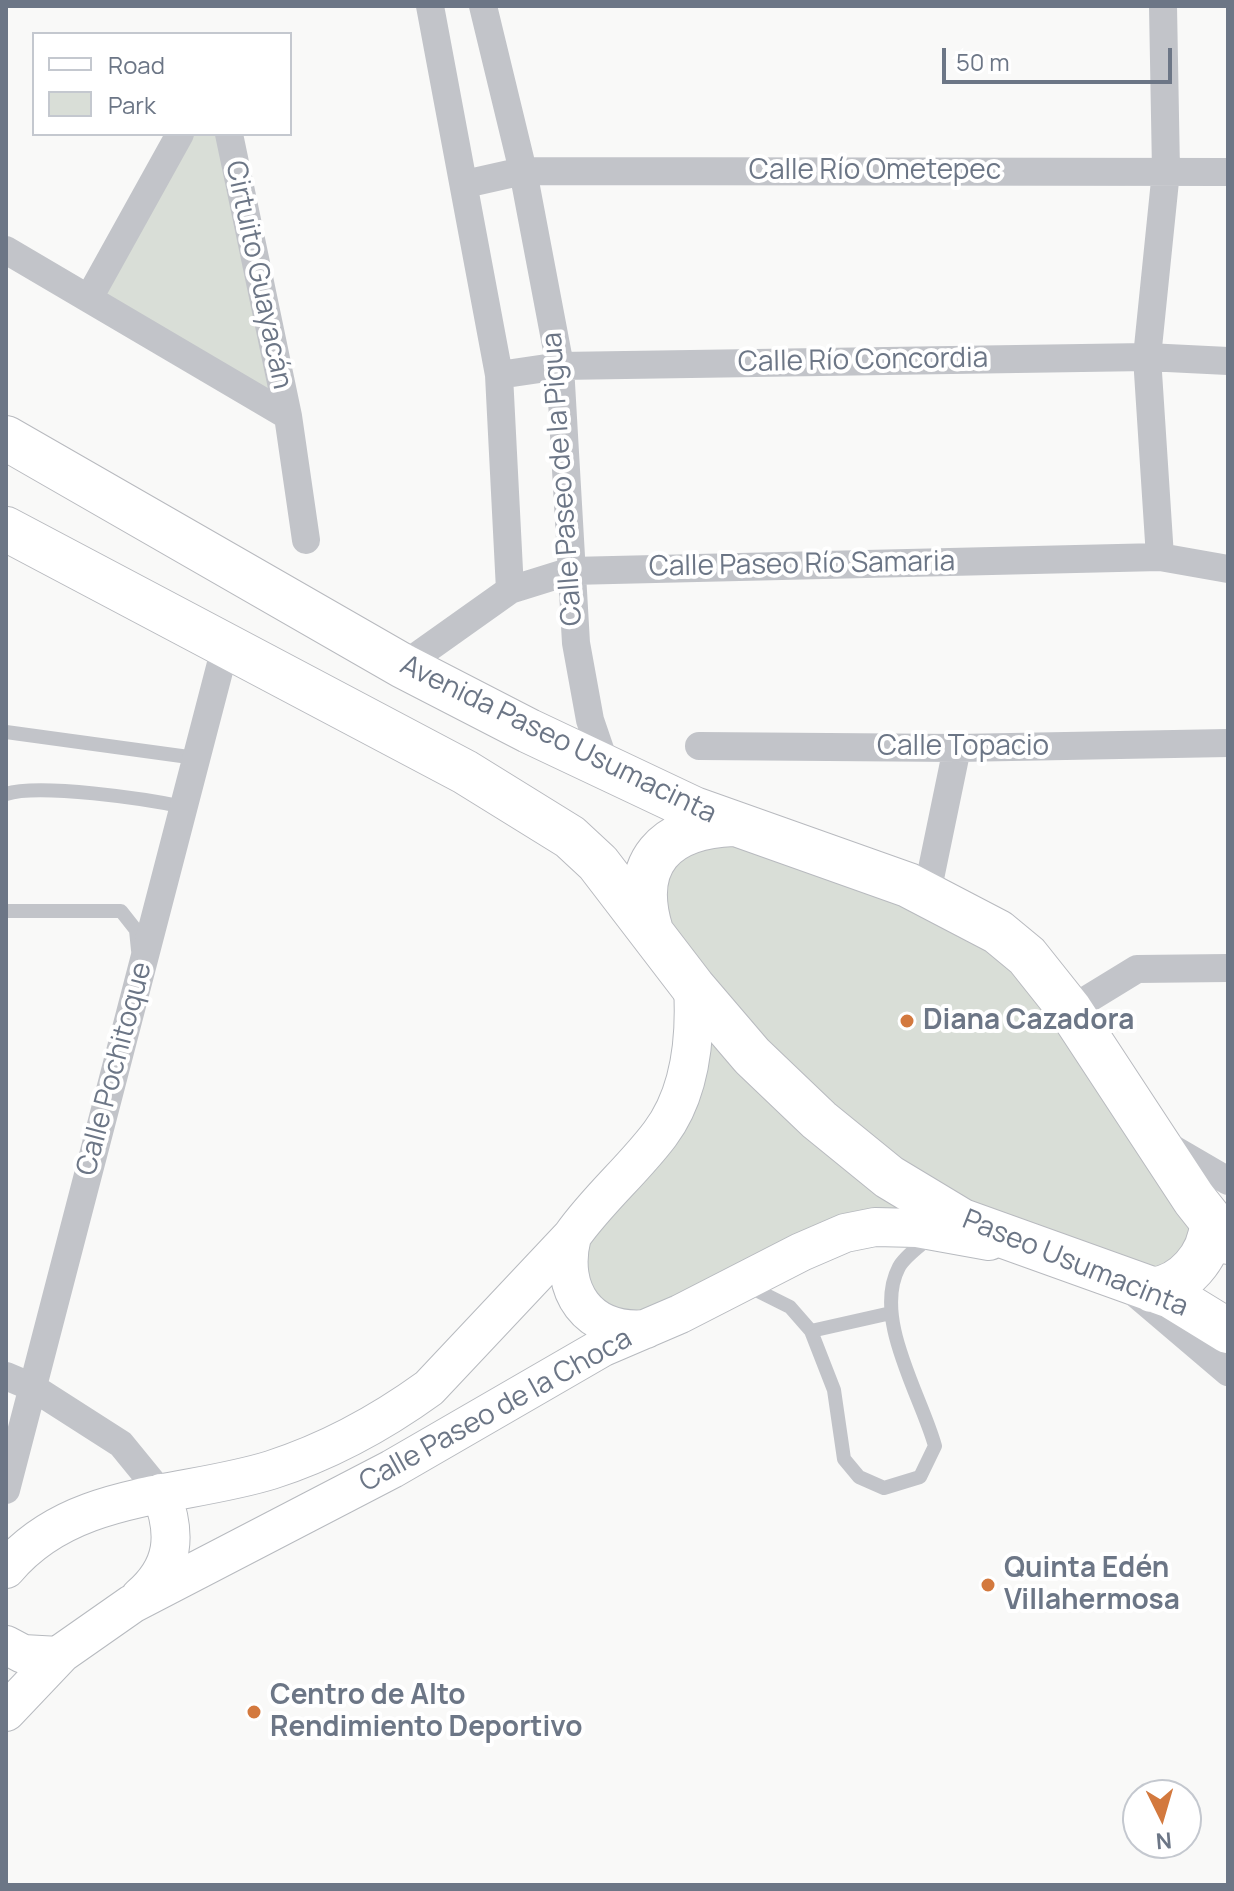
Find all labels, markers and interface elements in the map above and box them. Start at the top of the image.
legend [32,32,292,136]
scale bar [946,32,1176,82]
text: 50 m [956,45,1010,78]
text: Road [108,48,165,81]
text: Park [108,88,156,121]
street label: Calle Río Ometepec [749,154,1001,188]
street label: Cirtuito Guayacán [217,158,299,392]
street label: Calle Paseo de la Pigua [536,331,590,627]
street label: Calle Río Concordia [738,342,988,380]
street label: Calle Paseo Río Samaria [649,546,955,584]
street label: Avenida Paseo Usumacinta [394,649,722,831]
street label: Calle Topacio [877,730,1049,764]
street label: Calle Pochitoque [70,959,160,1179]
place label: Diana Cazadora [923,1004,1134,1038]
marker: Diana Cazadora [898,1012,916,1030]
street label: Paseo Usumacinta [957,1203,1193,1325]
street label: Calle Paseo de la Choca [354,1322,638,1500]
place label: Quinta Edén Villahermosa [1004,1552,1180,1618]
marker: Quinta Edén Villahermosa [979,1576,997,1594]
place label: Centro de Alto Rendimiento Deportivo [270,1679,583,1745]
marker: Centro de Alto Rendimiento Deportivo [245,1703,263,1721]
north arrow [1122,1779,1202,1859]
text: N [1155,1825,1173,1857]

